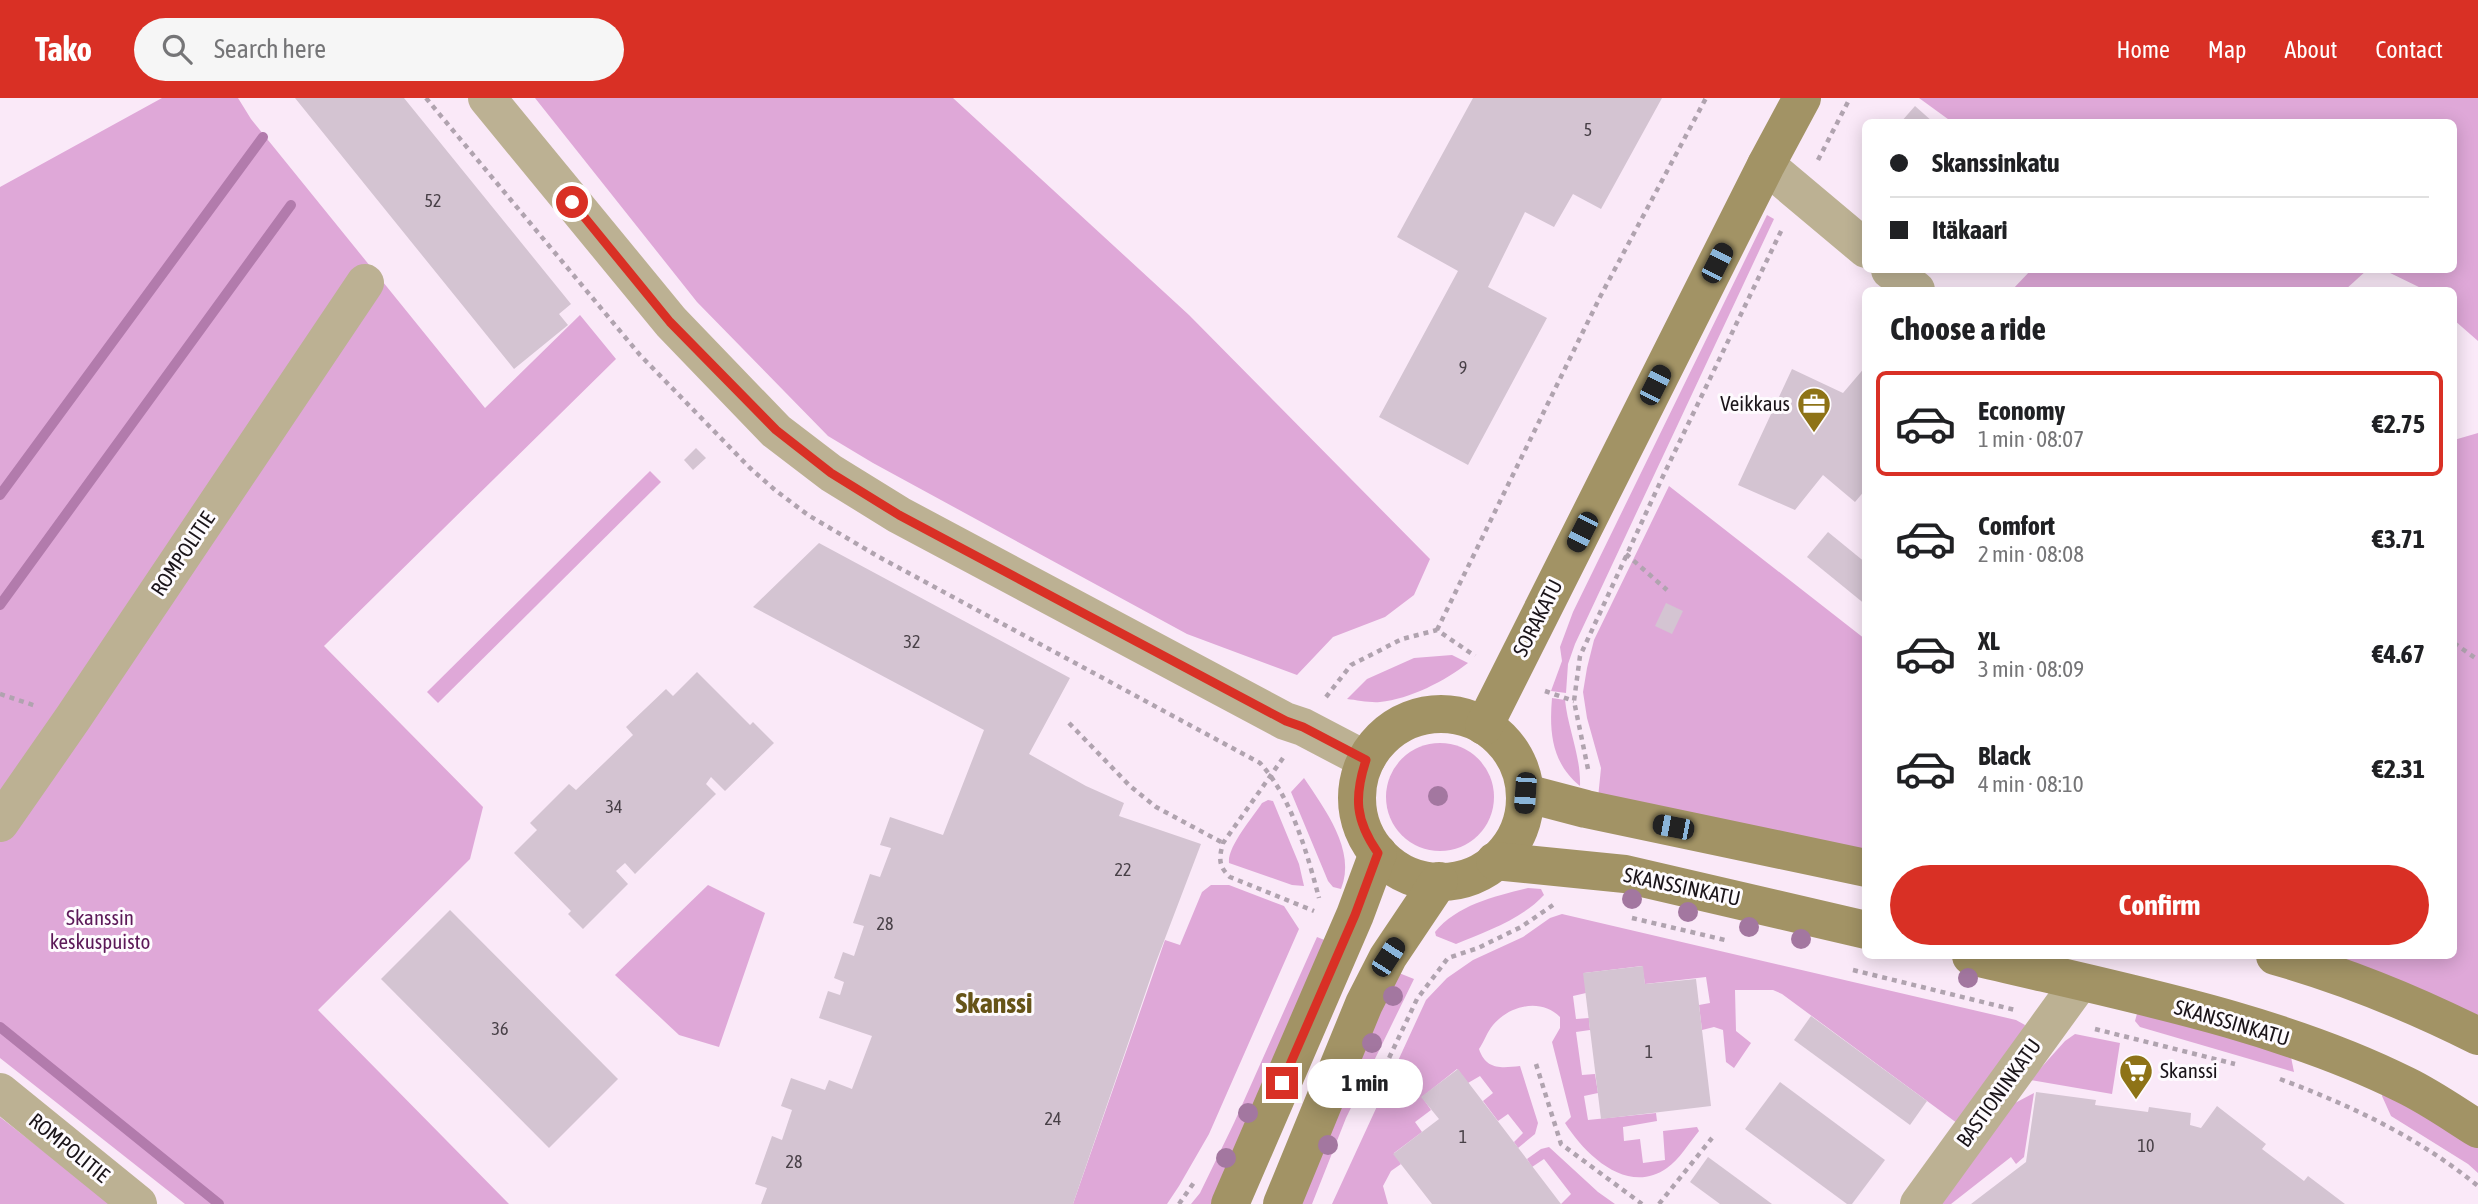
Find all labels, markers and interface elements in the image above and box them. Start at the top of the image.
search box [134,18,624,81]
text: Tako [35,30,92,68]
icon: search [158,30,196,68]
text: Search here [214,34,326,64]
text: Home [2116,36,2170,63]
text: Map [2208,36,2246,63]
text: About [2284,36,2337,63]
text: Contact [2375,36,2443,63]
house number: 5 [1584,119,1592,140]
text: Skanssinkatu [1932,148,2060,178]
route start [556,186,588,218]
house number: 52 [425,190,441,211]
text: Itäkaari [1932,215,2007,245]
car [1699,240,1736,286]
text: Choose a ride [1890,310,2046,347]
house number: 9 [1459,357,1467,378]
car [1637,362,1674,408]
office icon: Veikkaus [1795,385,1833,434]
place label: Veikkaus [1720,391,1790,415]
icon: car [1894,392,1957,455]
text: Economy [1978,396,2065,426]
text: €2.75 [2372,409,2425,439]
text: 1 min · 08:07 [1978,426,2084,452]
street label: ROMPOLITIE [145,507,219,600]
icon: car [1894,507,1957,570]
car [1564,509,1601,555]
text: Comfort [1978,511,2055,541]
text: €3.71 [2372,524,2425,554]
text: 2 min · 08:08 [1978,541,2084,567]
street label: SORAKATU [1508,575,1567,660]
icon: car [1894,622,1957,685]
text: XL [1978,626,2000,656]
house number: 32 [904,631,920,652]
text: €4.67 [2372,639,2425,669]
text: 3 min · 08:09 [1978,656,2084,682]
icon: car [1894,737,1957,800]
text: Black [1978,741,2030,771]
text: €2.31 [2372,754,2425,784]
car [1514,771,1537,815]
text: 4 min · 08:10 [1978,771,2084,797]
house number: 34 [606,796,622,817]
car [1651,813,1696,841]
house number: 22 [1115,859,1131,880]
street label: SKANSSINKATU [1622,862,1743,910]
button: Confirm [1890,865,2429,945]
park label: Skanssin keskuspuisto [50,905,150,953]
house number: 28 [877,913,893,934]
car [1368,934,1409,980]
district label: Skanssi [956,987,1032,1019]
street label: SKANSSINKATU [2172,994,2293,1050]
house number: 36 [492,1018,508,1039]
street label: BASTIONINKATU [1951,1034,2045,1151]
house number: 1 [1645,1041,1653,1062]
supermarket icon: Skanssi [2117,1052,2155,1101]
callout: 1 min [1306,1058,1422,1108]
place label: Skanssi [2160,1058,2218,1082]
route end [1266,1067,1298,1099]
text: 1 min [1342,1070,1388,1096]
street label: ROMPOLITIE [25,1108,115,1187]
house number: 24 [1045,1108,1061,1129]
house number: 1 [1459,1126,1467,1147]
house number: 10 [2138,1135,2154,1156]
house number: 28 [786,1151,802,1172]

